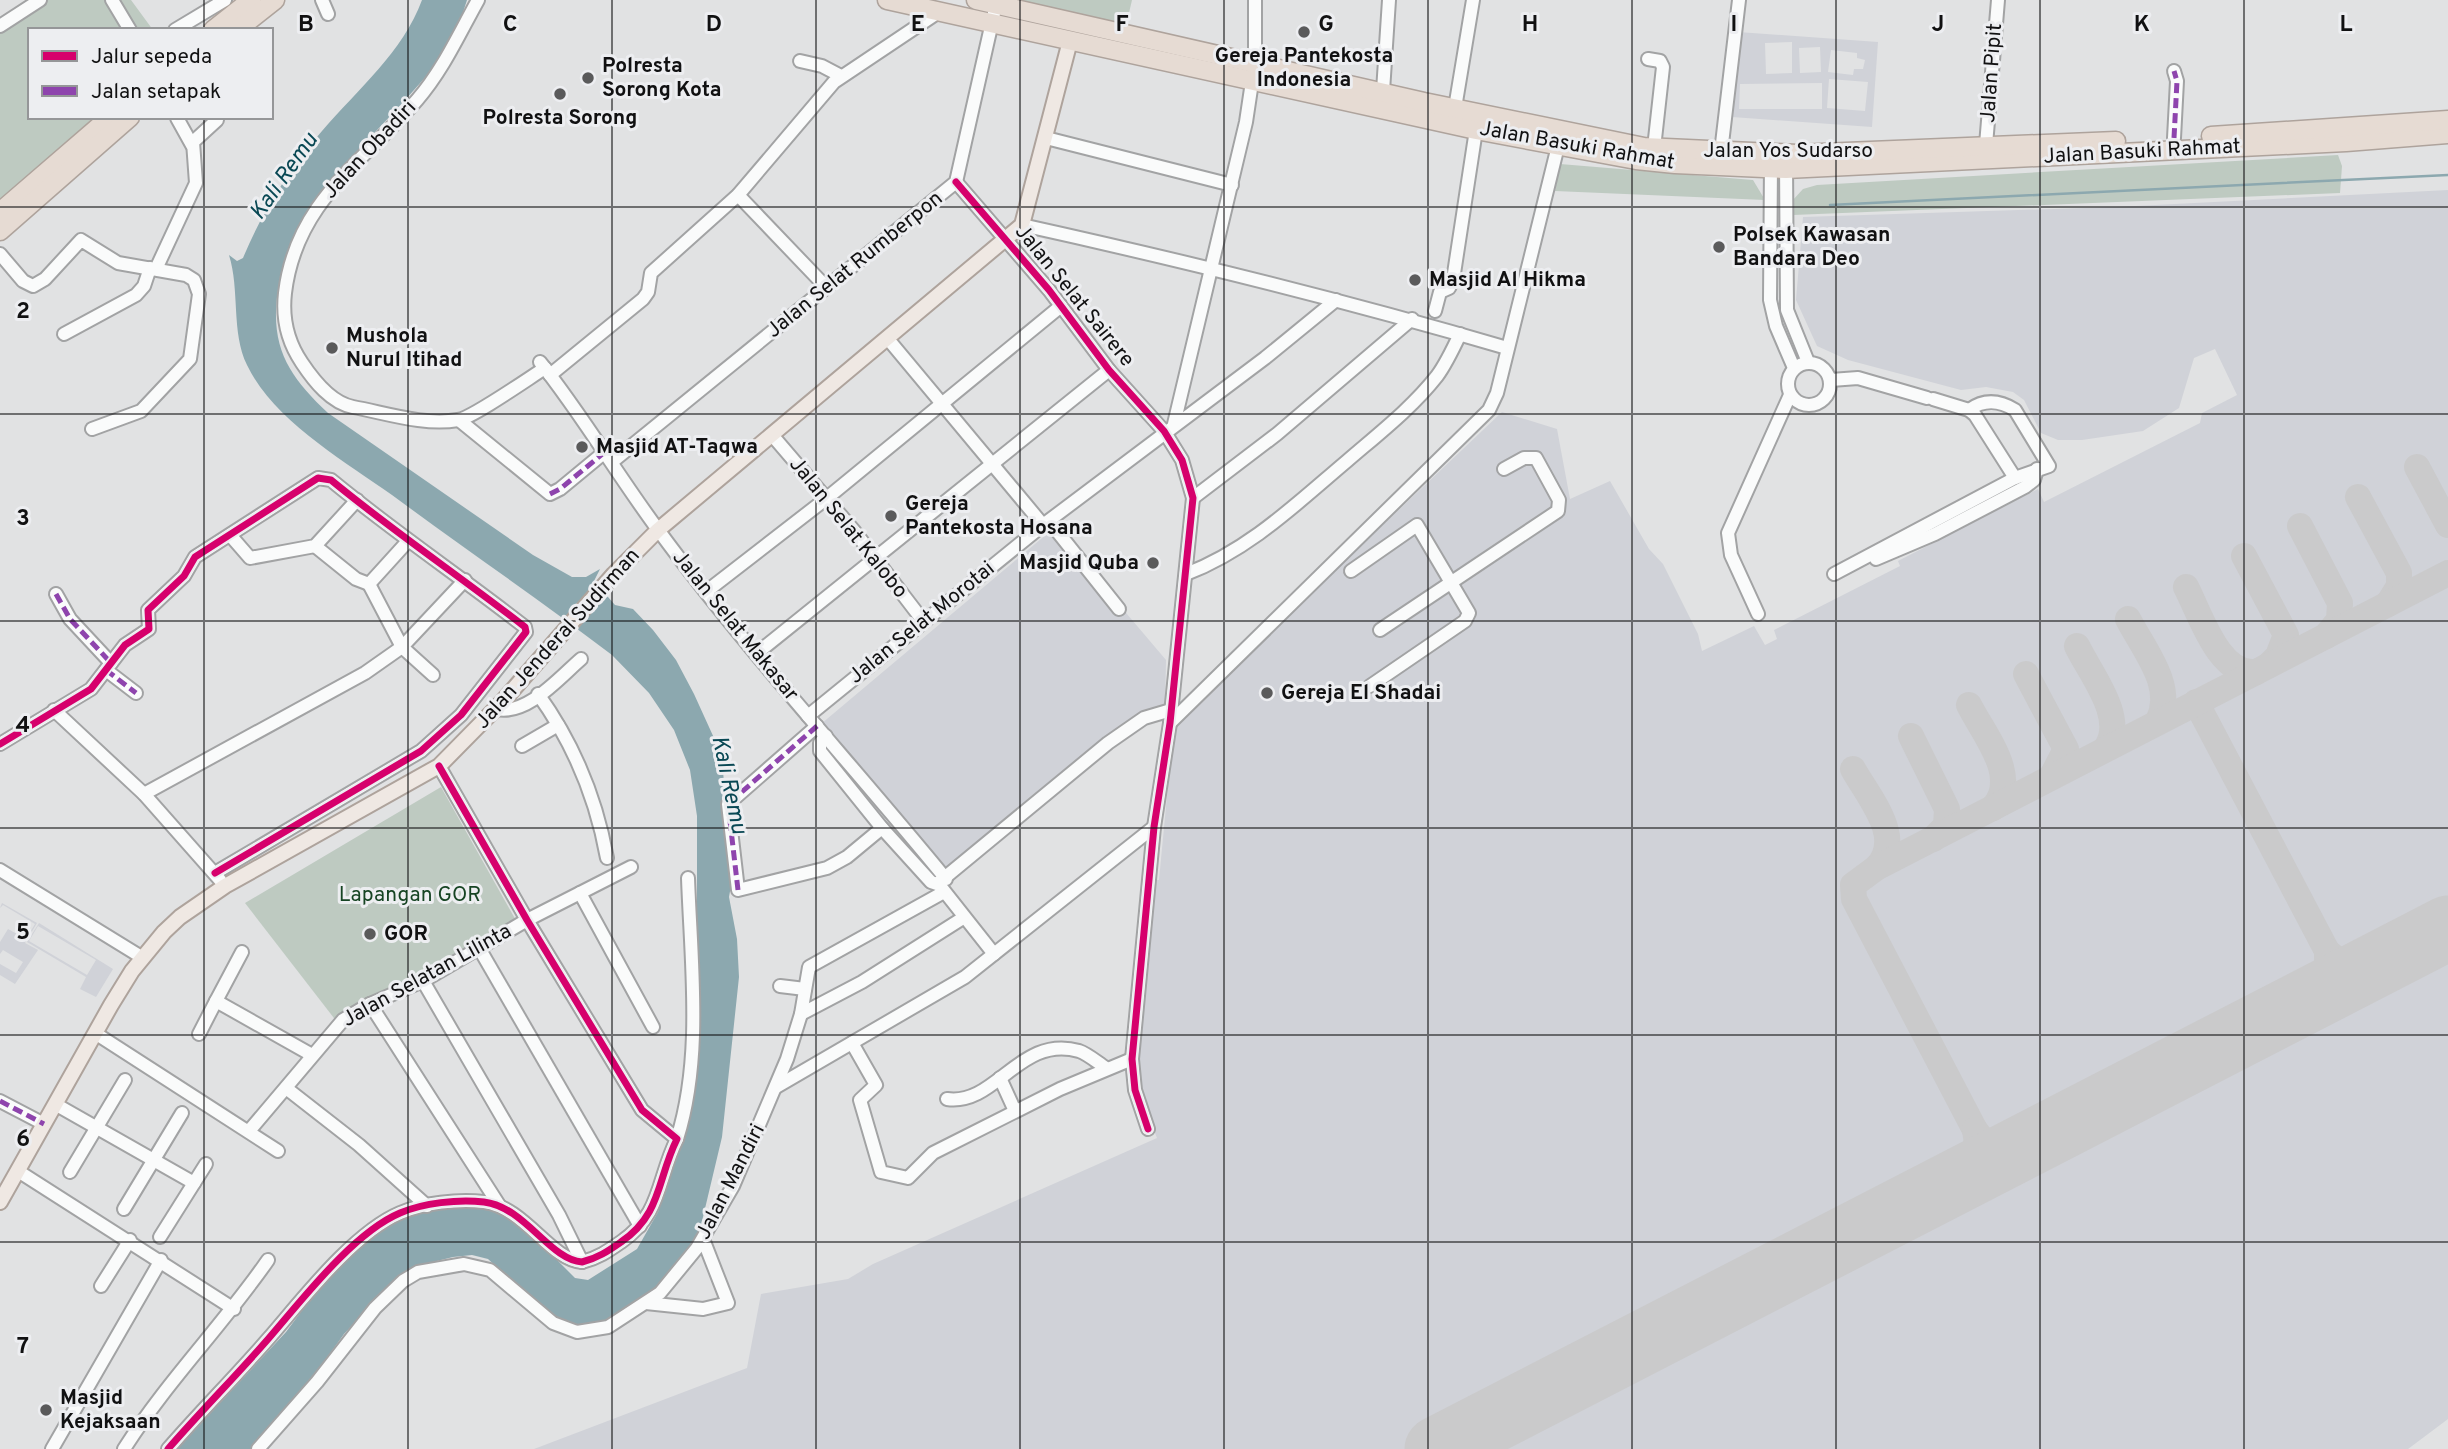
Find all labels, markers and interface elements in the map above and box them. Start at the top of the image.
text: B [298,11,314,40]
text: C [503,11,517,40]
text: D [706,11,722,40]
text: E [911,11,925,40]
text: F [1115,11,1129,40]
text: G [1318,11,1334,40]
text: H [1522,11,1538,40]
text: I [1731,11,1737,40]
text: J [1932,11,1944,40]
text: K [2134,11,2150,40]
text: L [2339,11,2353,40]
street label: Jalan Pipit [1975,22,2009,124]
marker: Gereja Pantekosta Indonesia [1296,24,1312,40]
legend [28,28,273,119]
place label: Gereja Pantekosta Indonesia [1215,43,1393,94]
text: Jalur sepeda [91,44,212,71]
place label: Polresta Sorong Kota [602,53,722,104]
marker: Polresta Sorong Kota [580,70,596,86]
text: Jalan setapak [91,79,221,106]
marker: Polresta Sorong [552,86,568,102]
street label: Jalan Obadiri [317,95,423,205]
place label: Polresta Sorong [483,105,637,132]
street label: Jalan Basuki Rahmat [1477,116,1677,176]
water label: Kali Remu [244,127,326,226]
street label: Jalan Basuki Rahmat [2043,133,2241,171]
street label: Jalan Yos Sudarso [1703,138,1873,165]
street label: Jalan Selat Rumberpon [761,185,949,345]
street label: Jalan Selat Sairere [1008,219,1140,373]
place label: Polsek Kawasan Bandara Deo [1733,222,1890,273]
marker: Polsek Kawasan Bandara Deo [1711,239,1727,255]
place label: Masjid Al Hikma [1429,267,1586,294]
marker: Masjid Al Hikma [1407,272,1423,288]
text: 2 [16,298,30,327]
place label: Mushola Nurul Itihad [346,323,462,374]
marker: Mushola Nurul Itihad [324,340,340,356]
place label: Masjid AT-Taqwa [596,434,758,461]
marker: Masjid AT-Taqwa [574,439,590,455]
street label: Jalan Selat Kalobo [783,452,913,604]
place label: Gereja Pantekosta Hosana [905,491,1093,542]
text: 3 [16,505,30,534]
marker: Gereja Pantekosta Hosana [883,508,899,524]
street label: Jalan Jenderal Sudirman [470,543,646,735]
street label: Jalan Selat Makasar [666,545,804,707]
place label: Masjid Quba [1019,550,1139,577]
marker: Masjid Quba [1145,555,1161,571]
street label: Jalan Selat Morotai [843,556,1001,690]
place label: Gereja El Shadai [1281,680,1441,707]
marker: Gereja El Shadai [1259,685,1275,701]
text: 4 [16,712,30,741]
water label: Kali Remu [703,733,753,837]
park label: Lapangan GOR [339,882,481,909]
street label: Jalan Selatan Lilinta [337,918,517,1034]
text: 5 [16,919,30,948]
place label: GOR [384,921,428,948]
marker: GOR [362,926,378,942]
street label: Jalan Mandiri [690,1120,772,1244]
text: 6 [16,1126,30,1155]
text: 7 [17,1333,29,1362]
place label: Masjid Kejaksaan [60,1385,161,1436]
marker: Masjid Kejaksaan [38,1402,54,1418]

